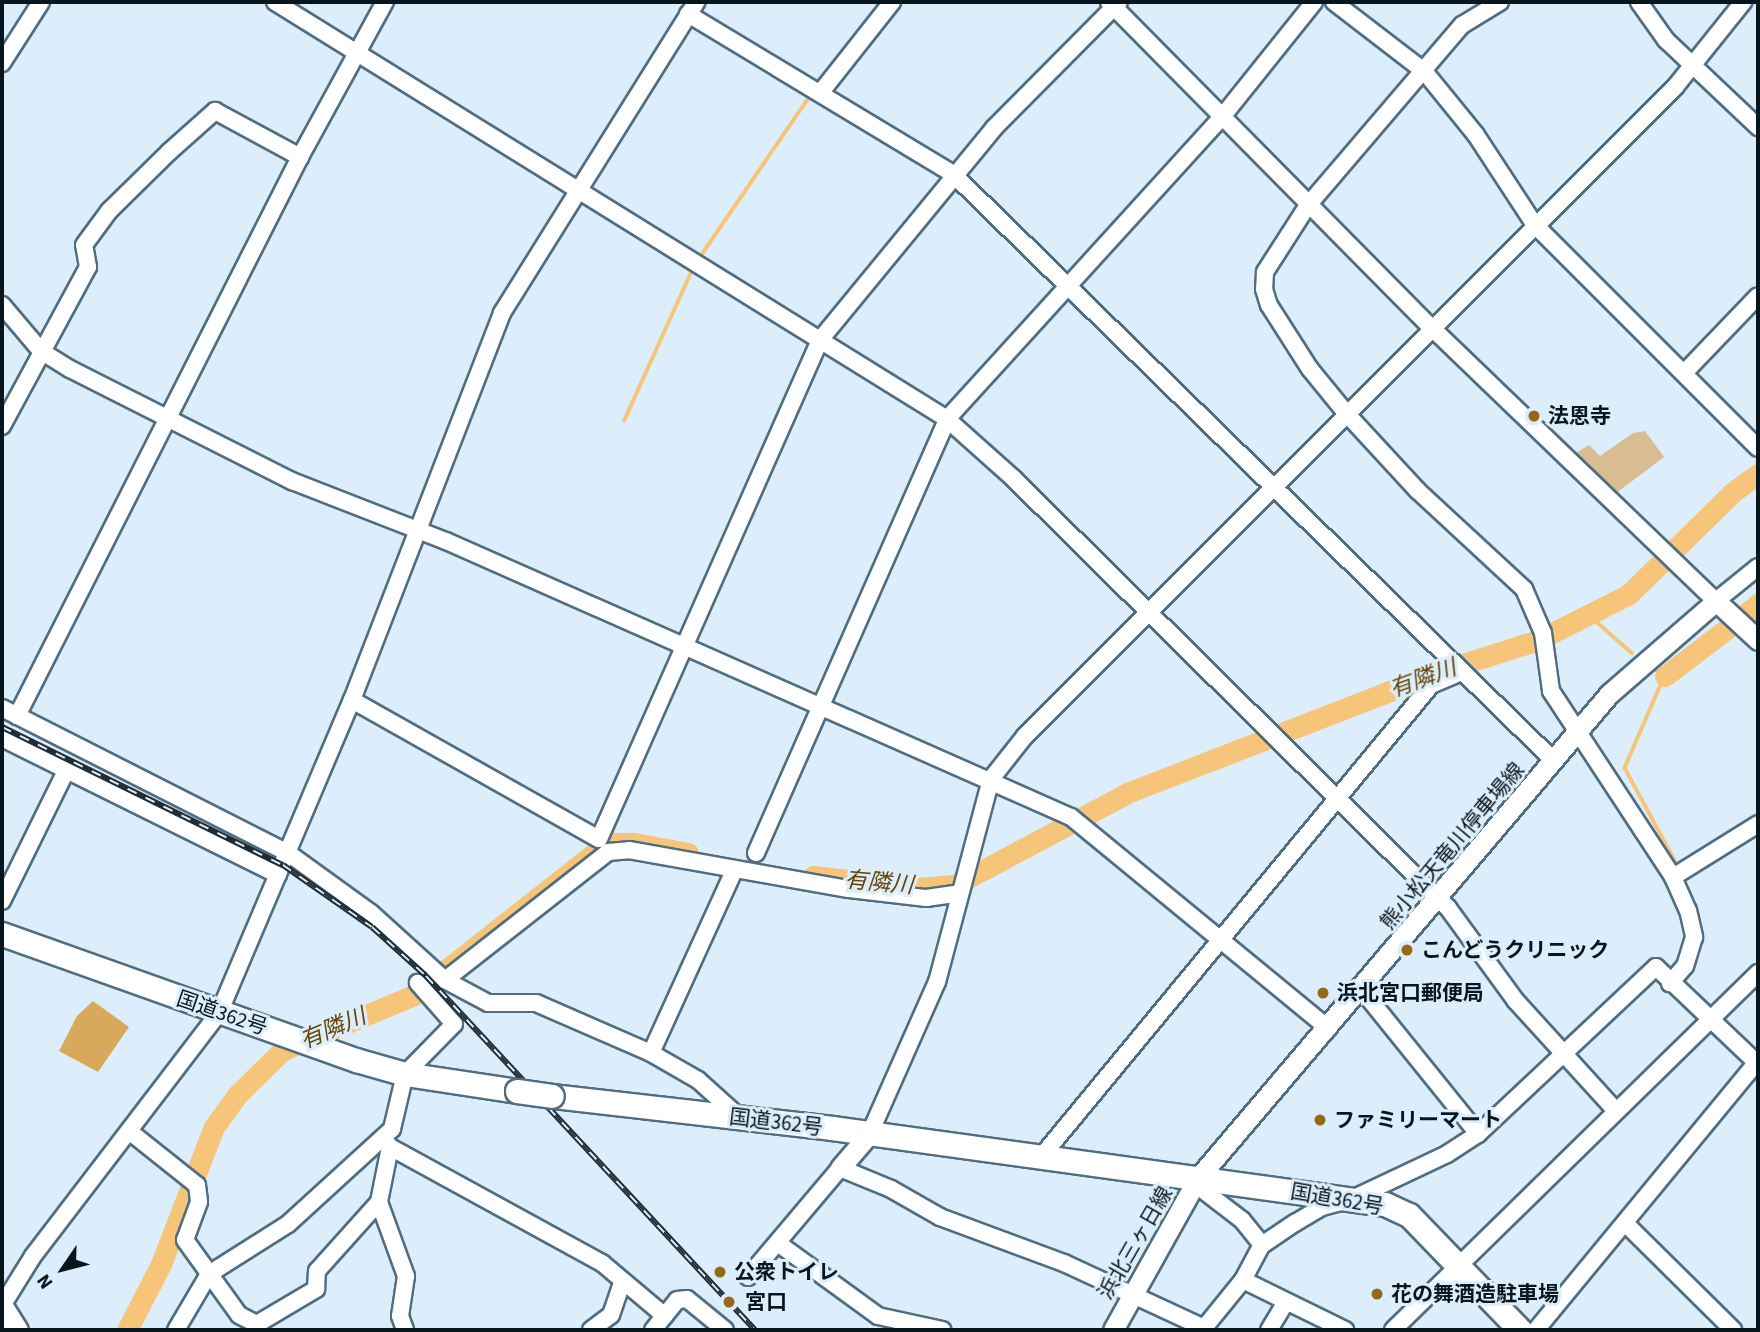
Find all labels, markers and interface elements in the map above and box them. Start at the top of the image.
place label: 法恩寺 [1548,403,1611,429]
marker: 法恩寺 [1526,408,1542,424]
water label: 有隣川 [1386,654,1460,704]
street label: 熊小松天竜川停車場線 [1375,757,1529,935]
water label: 有隣川 [843,866,915,900]
place label: こんどうクリニック [1421,937,1610,963]
marker: こんどうクリニック [1399,942,1415,958]
place label: 浜北宮口郵便局 [1337,980,1484,1006]
marker: 浜北宮口郵便局 [1315,985,1331,1001]
street label: 国道362号 [173,986,271,1040]
water label: 有隣川 [296,1003,370,1055]
street label: 国道362号 [728,1104,824,1140]
place label: ファミリーマート [1334,1107,1502,1133]
marker: ファミリーマート [1312,1112,1328,1128]
street label: 国道362号 [1288,1178,1386,1220]
street label: 浜北三ヶ日線 [1093,1182,1177,1304]
north arrow [28,1234,98,1304]
place label: 公衆トイレ [734,1259,839,1285]
marker: 公衆トイレ [712,1264,728,1280]
text: N [31,1268,60,1294]
place label: 花の舞酒造駐車場 [1391,1281,1559,1307]
marker: 花の舞酒造駐車場 [1369,1286,1385,1302]
place label: 宮口 [745,1289,787,1315]
marker: 宮口 [719,1292,739,1312]

